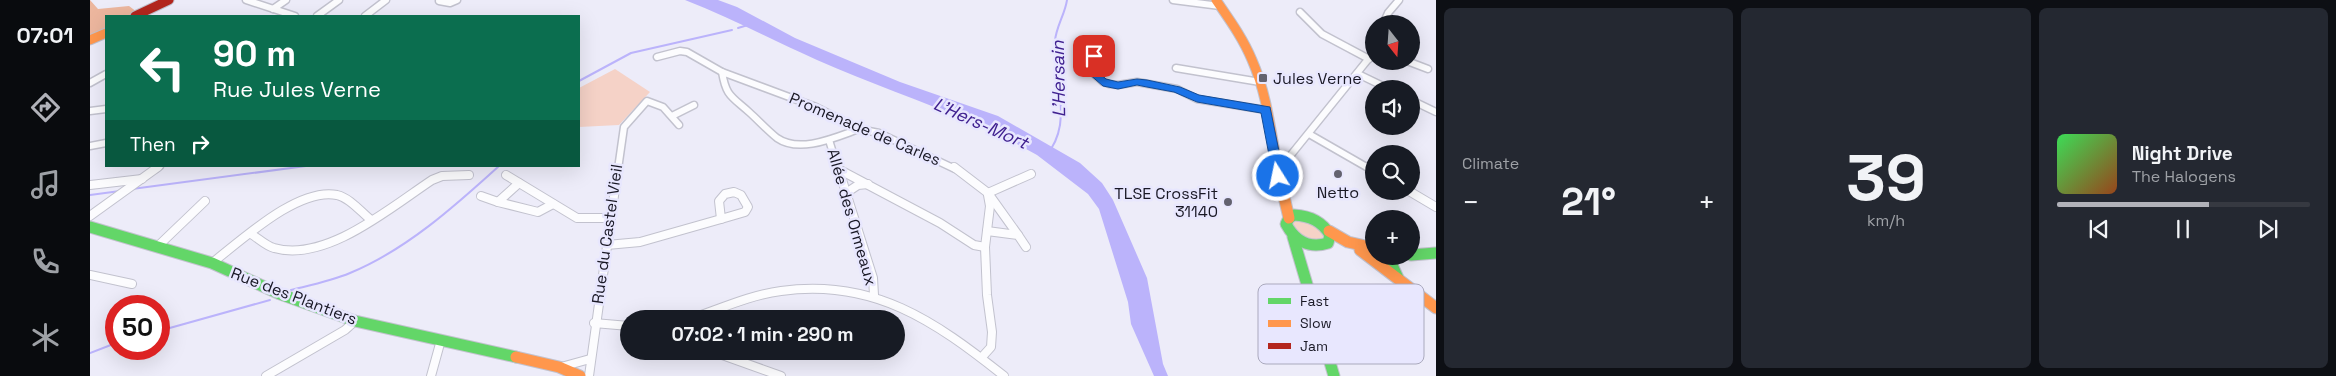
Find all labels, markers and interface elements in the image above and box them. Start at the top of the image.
north arrow [1365,15,1420,70]
map controls [1365,15,1420,265]
text: 07:01 [17,21,73,49]
text: 90 m [213,32,296,76]
icon: left [130,35,195,100]
pin [1073,35,1115,77]
water label: L'Hersain [1046,39,1070,118]
icon: arrive [1080,42,1108,70]
place label: Jules Verne [1273,68,1362,89]
marker: Jules Verne [1257,72,1269,84]
text: Rue Jules Verne [213,75,381,103]
button: sound [1365,80,1420,135]
street label: Promenade de Carles [786,88,944,170]
icon: directions [28,90,63,125]
water label: L'Hers-Mort [930,92,1033,155]
icon: right [186,130,214,158]
text: Then [130,132,176,157]
text: 39 [1846,136,1926,219]
text: Night Drive [2132,141,2233,166]
button: search [1365,145,1420,200]
street label: Allée des Ormeaux [822,146,882,288]
position arrow [1251,149,1303,201]
text: Climate [1462,153,1519,174]
street label: Rue du Castel Vieil [587,163,627,305]
text: The Halogens [2132,166,2236,187]
icon: music [28,167,63,202]
marker: Netto [1332,168,1344,180]
text: 21° [1561,178,1616,226]
place label: Netto [1317,182,1359,203]
place label: TLSE CrossFit 31140 [1114,183,1218,222]
text: − [1462,184,1479,220]
text: + [1698,184,1715,220]
marker: TLSE CrossFit 31140 [1222,196,1234,208]
button: + [1365,210,1420,265]
text: km/h [1867,210,1905,231]
icon: previous [2085,215,2113,243]
icon: pause [2169,215,2197,243]
icon: next [2254,215,2282,243]
icon: phone [28,244,63,279]
street label: Rue des Plantiers [228,262,360,330]
legend [1258,284,1424,364]
text: Fast [1300,292,1329,310]
speed limit sign: 50 [105,295,170,360]
text: Slow [1300,314,1332,332]
icon: climate [28,320,63,355]
text: 07:02 · 1 min · 290 m [671,322,854,347]
text: Jam [1300,337,1328,355]

